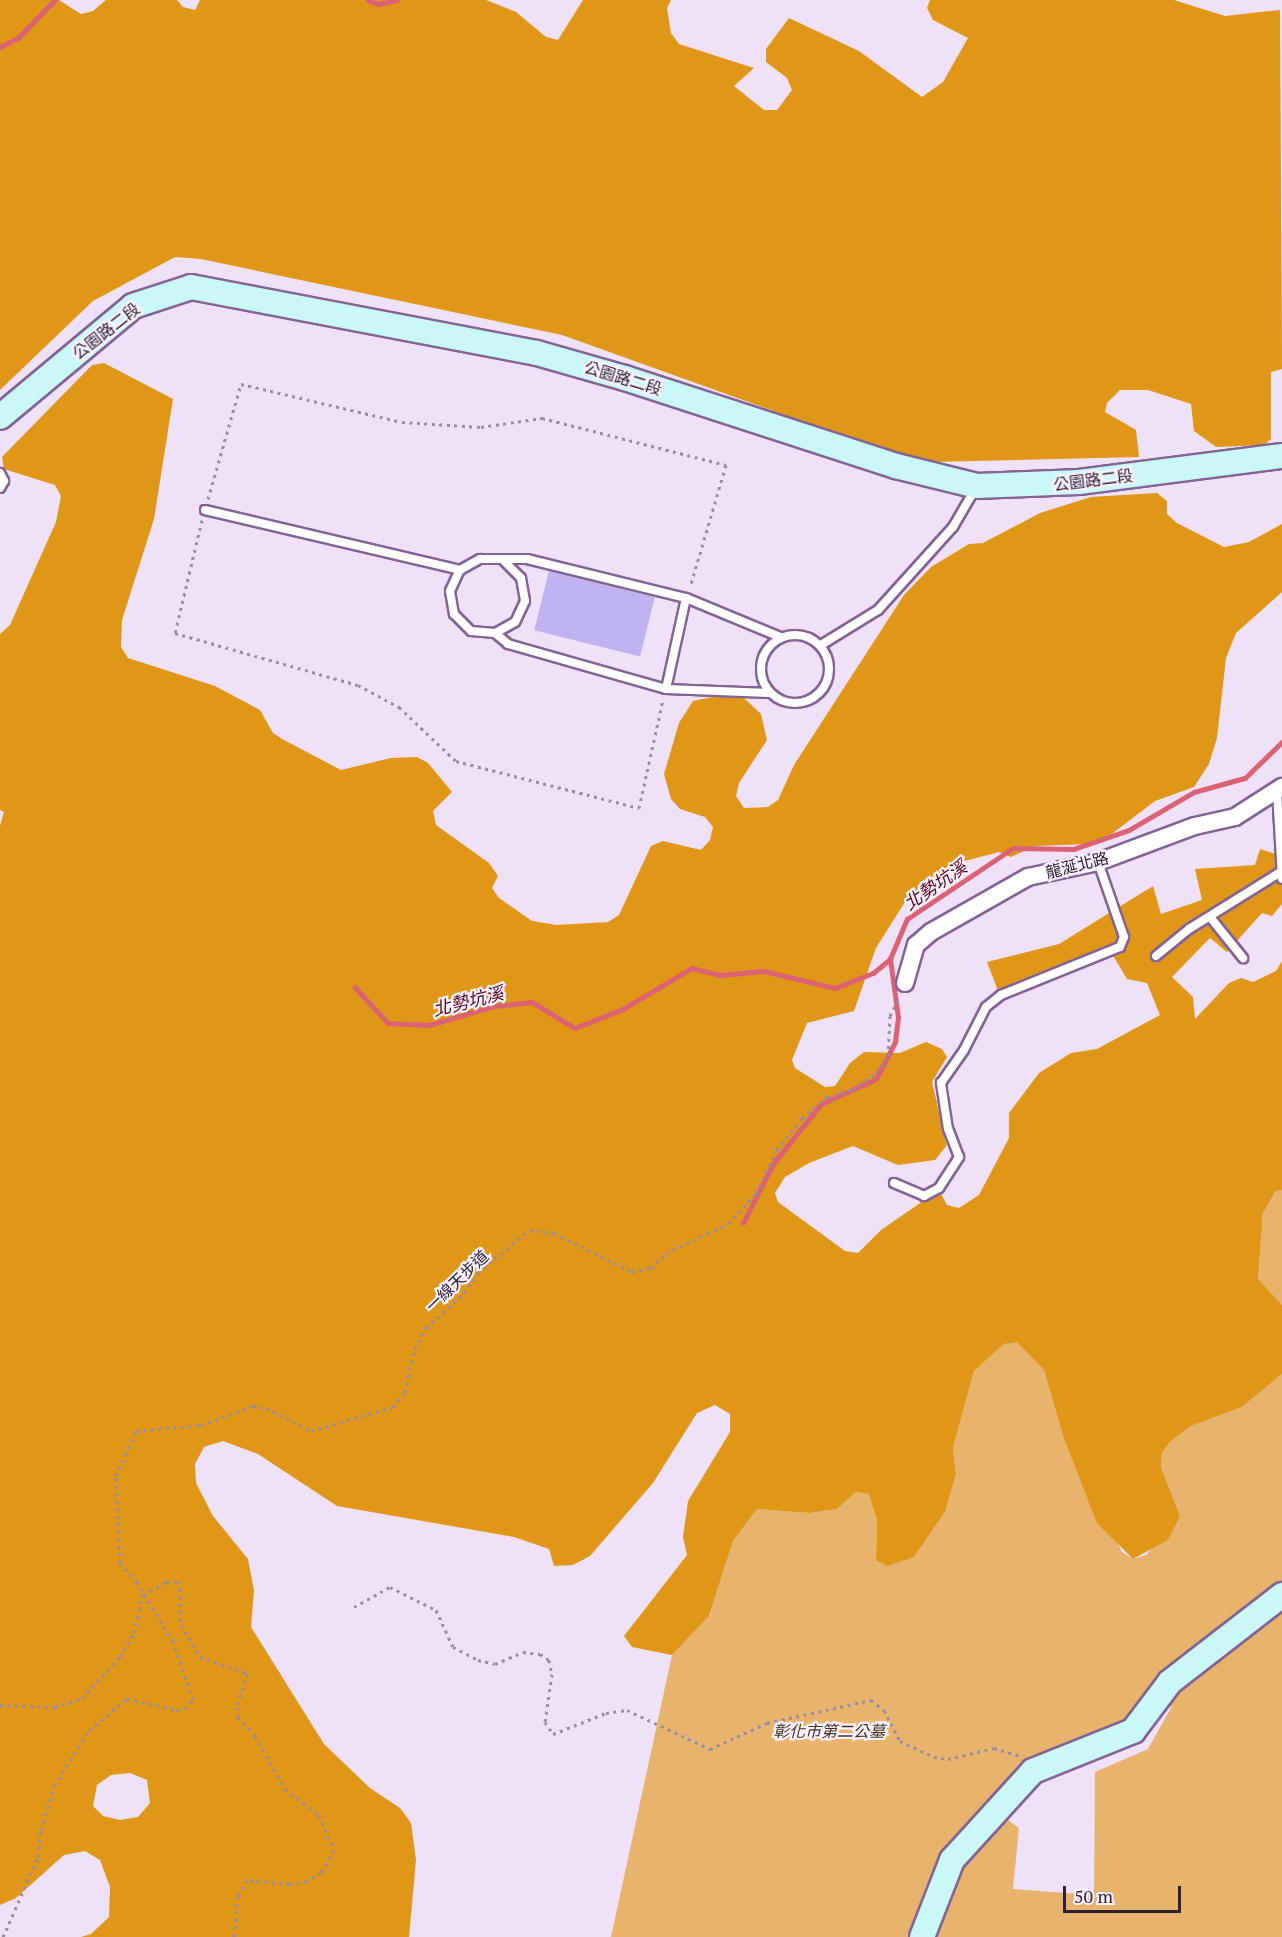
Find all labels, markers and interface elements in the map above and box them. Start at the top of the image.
street label: 公園路二段 [69,299,143,363]
street label: 公園路二段 [582,357,664,399]
street label: 公園路二段 [1052,466,1134,494]
street label: 龍涎北路 [1044,848,1110,882]
water label: 北勢坑溪 [899,856,971,914]
water label: 北勢坑溪 [430,982,506,1020]
street label: 一線天步道 [422,1246,492,1316]
park label: 彰化市第二公墓 [773,1721,885,1741]
scale bar [1066,1874,1184,1912]
text: 50 m [1074,1884,1113,1908]

